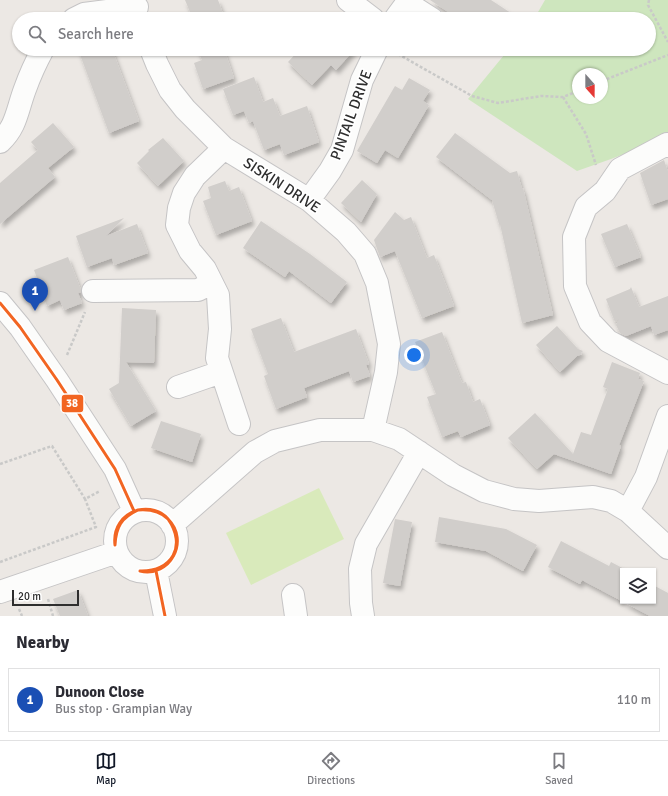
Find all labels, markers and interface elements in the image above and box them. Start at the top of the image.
search box [12,12,656,56]
icon: search [26,23,48,45]
text: Search here [58,25,134,43]
street label: PINTAIL DRIVE [326,68,376,162]
north arrow [572,68,608,104]
street label: SISKIN DRIVE [240,153,324,217]
pin: 1 [22,278,48,311]
your location [404,345,424,365]
line badge: 38 [61,394,84,413]
text: 38 [66,397,78,410]
map controls [620,568,656,604]
button: layers [620,568,656,604]
scale bar [12,588,79,607]
text: 20 m [18,590,41,603]
text: Nearby [16,632,69,653]
text: Dunoon Close [55,683,144,701]
text: 1 [26,692,34,708]
text: 110 m [617,692,651,708]
text: Bus stop · Grampian Way [55,701,192,717]
tab: Map [95,750,117,787]
tab: Directions [307,750,355,787]
tab: Saved [545,750,573,787]

